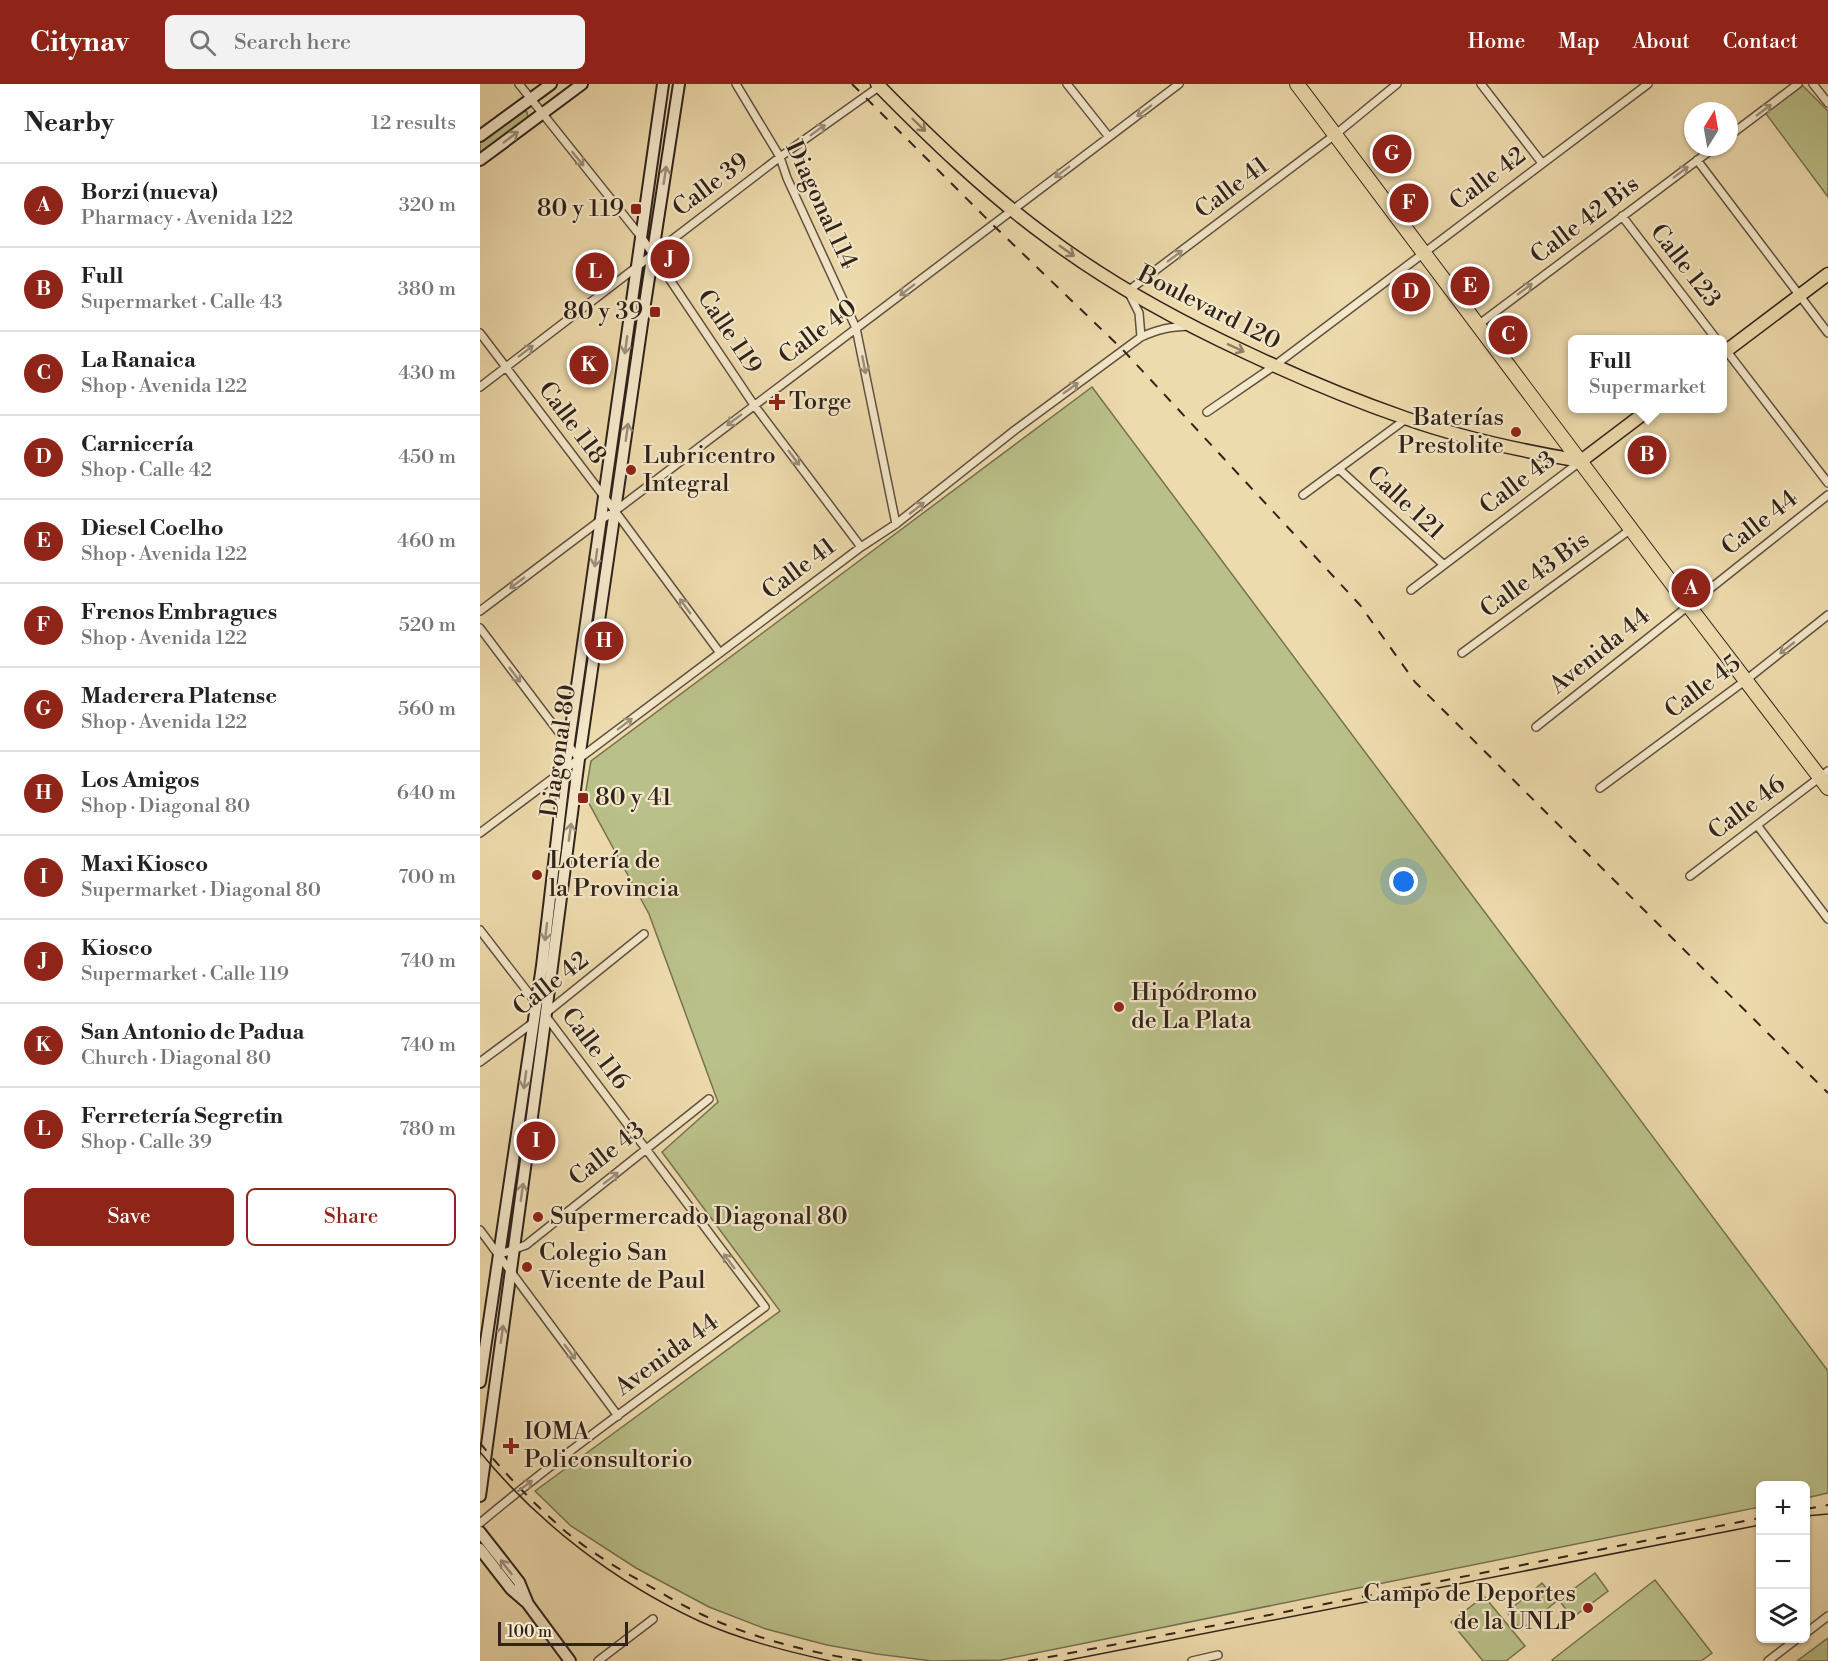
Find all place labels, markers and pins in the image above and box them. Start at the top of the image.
pin: G [1372,132,1412,176]
pin: F [1390,180,1428,226]
place label: 80 y 119 [537,194,624,224]
marker: 80 y 119 [629,202,643,216]
pin: J [650,236,690,282]
pin: L [576,250,614,294]
pin: E [1450,264,1490,308]
pin: D [1392,270,1430,314]
place label: 80 y 39 [563,297,643,327]
marker: 80 y 39 [648,305,662,319]
pin: C [1488,312,1528,358]
pin: K [570,342,608,388]
place label: Torge [789,387,852,417]
marker: Torge [770,395,784,409]
place label: Baterías Prestolite [1398,403,1504,461]
marker: Baterías Prestolite [1509,425,1523,439]
pin: B [1628,432,1666,478]
place label: Lubricentro Integral [643,441,776,499]
marker: Lubricentro Integral [624,463,638,477]
pin: A [1672,566,1710,610]
pin: H [584,618,624,664]
place label: 80 y 41 [595,783,672,813]
marker: 80 y 41 [576,791,590,805]
place label: Lotería de la Provincia [549,846,680,904]
marker: Lotería de la Provincia [530,868,544,882]
place label: Hipódromo de La Plata [1131,978,1257,1036]
marker: Hipódromo de La Plata [1112,1000,1126,1014]
pin: I [516,1118,556,1164]
place label: Supermercado Diagonal 80 [550,1202,848,1232]
marker: Supermercado Diagonal 80 [531,1210,545,1224]
place label: Colegio San Vicente de Paul [538,1238,705,1296]
marker: Colegio San Vicente de Paul [520,1260,534,1274]
place label: IOMA Policonsultorio [524,1417,692,1475]
marker: IOMA Policonsultorio [502,1437,520,1455]
place label: Campo de Deportes de la UNLP [1363,1579,1576,1637]
marker: Campo de Deportes de la UNLP [1581,1601,1595,1615]

